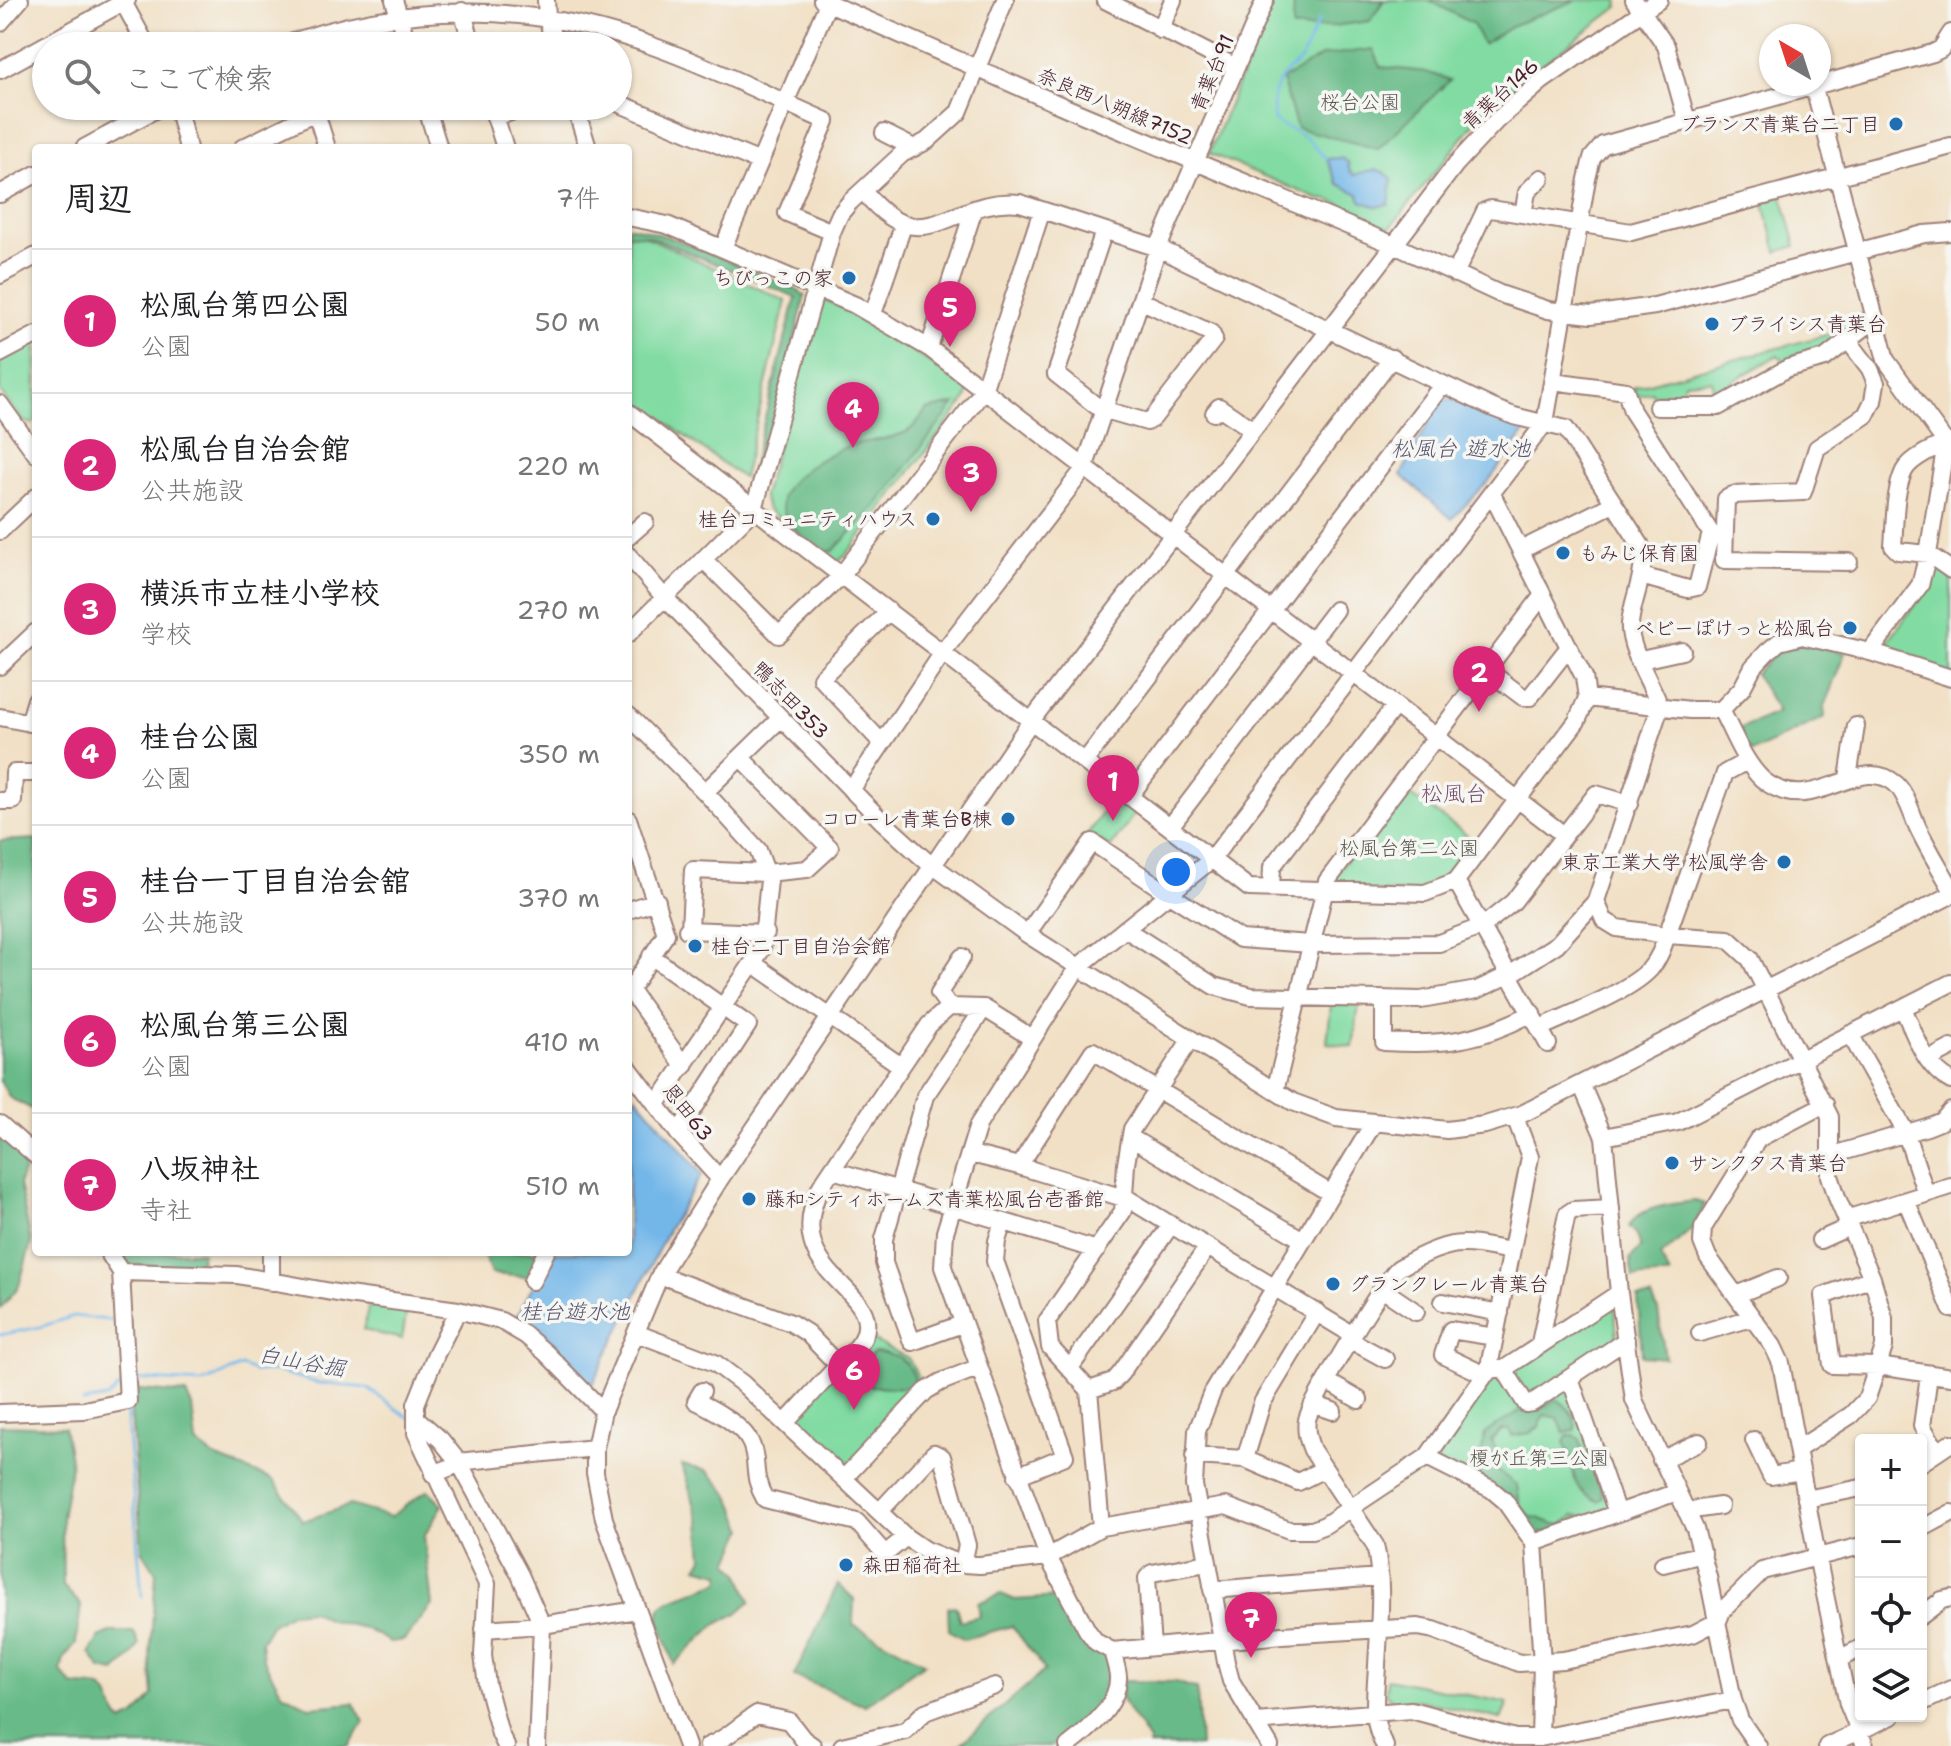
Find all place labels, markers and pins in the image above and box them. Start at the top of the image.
place label: ブランズ青葉台二丁目 [1680,111,1880,137]
marker: ブランズ青葉台二丁目 [1887,115,1905,133]
place label: ちびっこの家 [713,265,833,291]
marker: ちびっこの家 [840,269,858,287]
pin: 5 [924,281,976,347]
place label: ブライシス青葉台 [1728,311,1886,337]
marker: ブライシス青葉台 [1703,315,1721,333]
pin: 4 [827,382,879,448]
pin: 3 [945,446,997,512]
place label: 桂台コミュニティハウス [698,506,917,532]
marker: 桂台コミュニティハウス [924,510,942,528]
place label: もみじ保育園 [1579,540,1699,566]
marker: もみじ保育園 [1554,544,1572,562]
place label: ベビーぽけっと松風台 [1635,615,1834,641]
marker: ベビーぽけっと松風台 [1841,619,1859,637]
pin: 2 [1453,646,1505,712]
pin: 1 [1087,755,1139,821]
place label: コローレ青葉台B棟 [821,806,992,832]
marker: コローレ青葉台B棟 [999,810,1017,828]
place label: 東京工業大学 松風学舎 [1561,849,1768,875]
marker: 東京工業大学 松風学舎 [1775,853,1793,871]
place label: 桂台二丁目自治会館 [711,933,891,959]
marker: 桂台二丁目自治会館 [686,937,704,955]
place label: サンクタス青葉台 [1688,1150,1847,1176]
marker: サンクタス青葉台 [1663,1154,1681,1172]
place label: 藤和シティホームズ青葉松風台壱番館 [765,1186,1104,1212]
marker: 藤和シティホームズ青葉松風台壱番館 [740,1190,758,1208]
place label: グランクレール青葉台 [1349,1271,1549,1297]
marker: グランクレール青葉台 [1324,1275,1342,1293]
pin: 6 [828,1344,880,1410]
place label: 森田稲荷社 [862,1552,962,1578]
marker: 森田稲荷社 [837,1556,855,1574]
pin: 7 [1225,1592,1277,1658]

